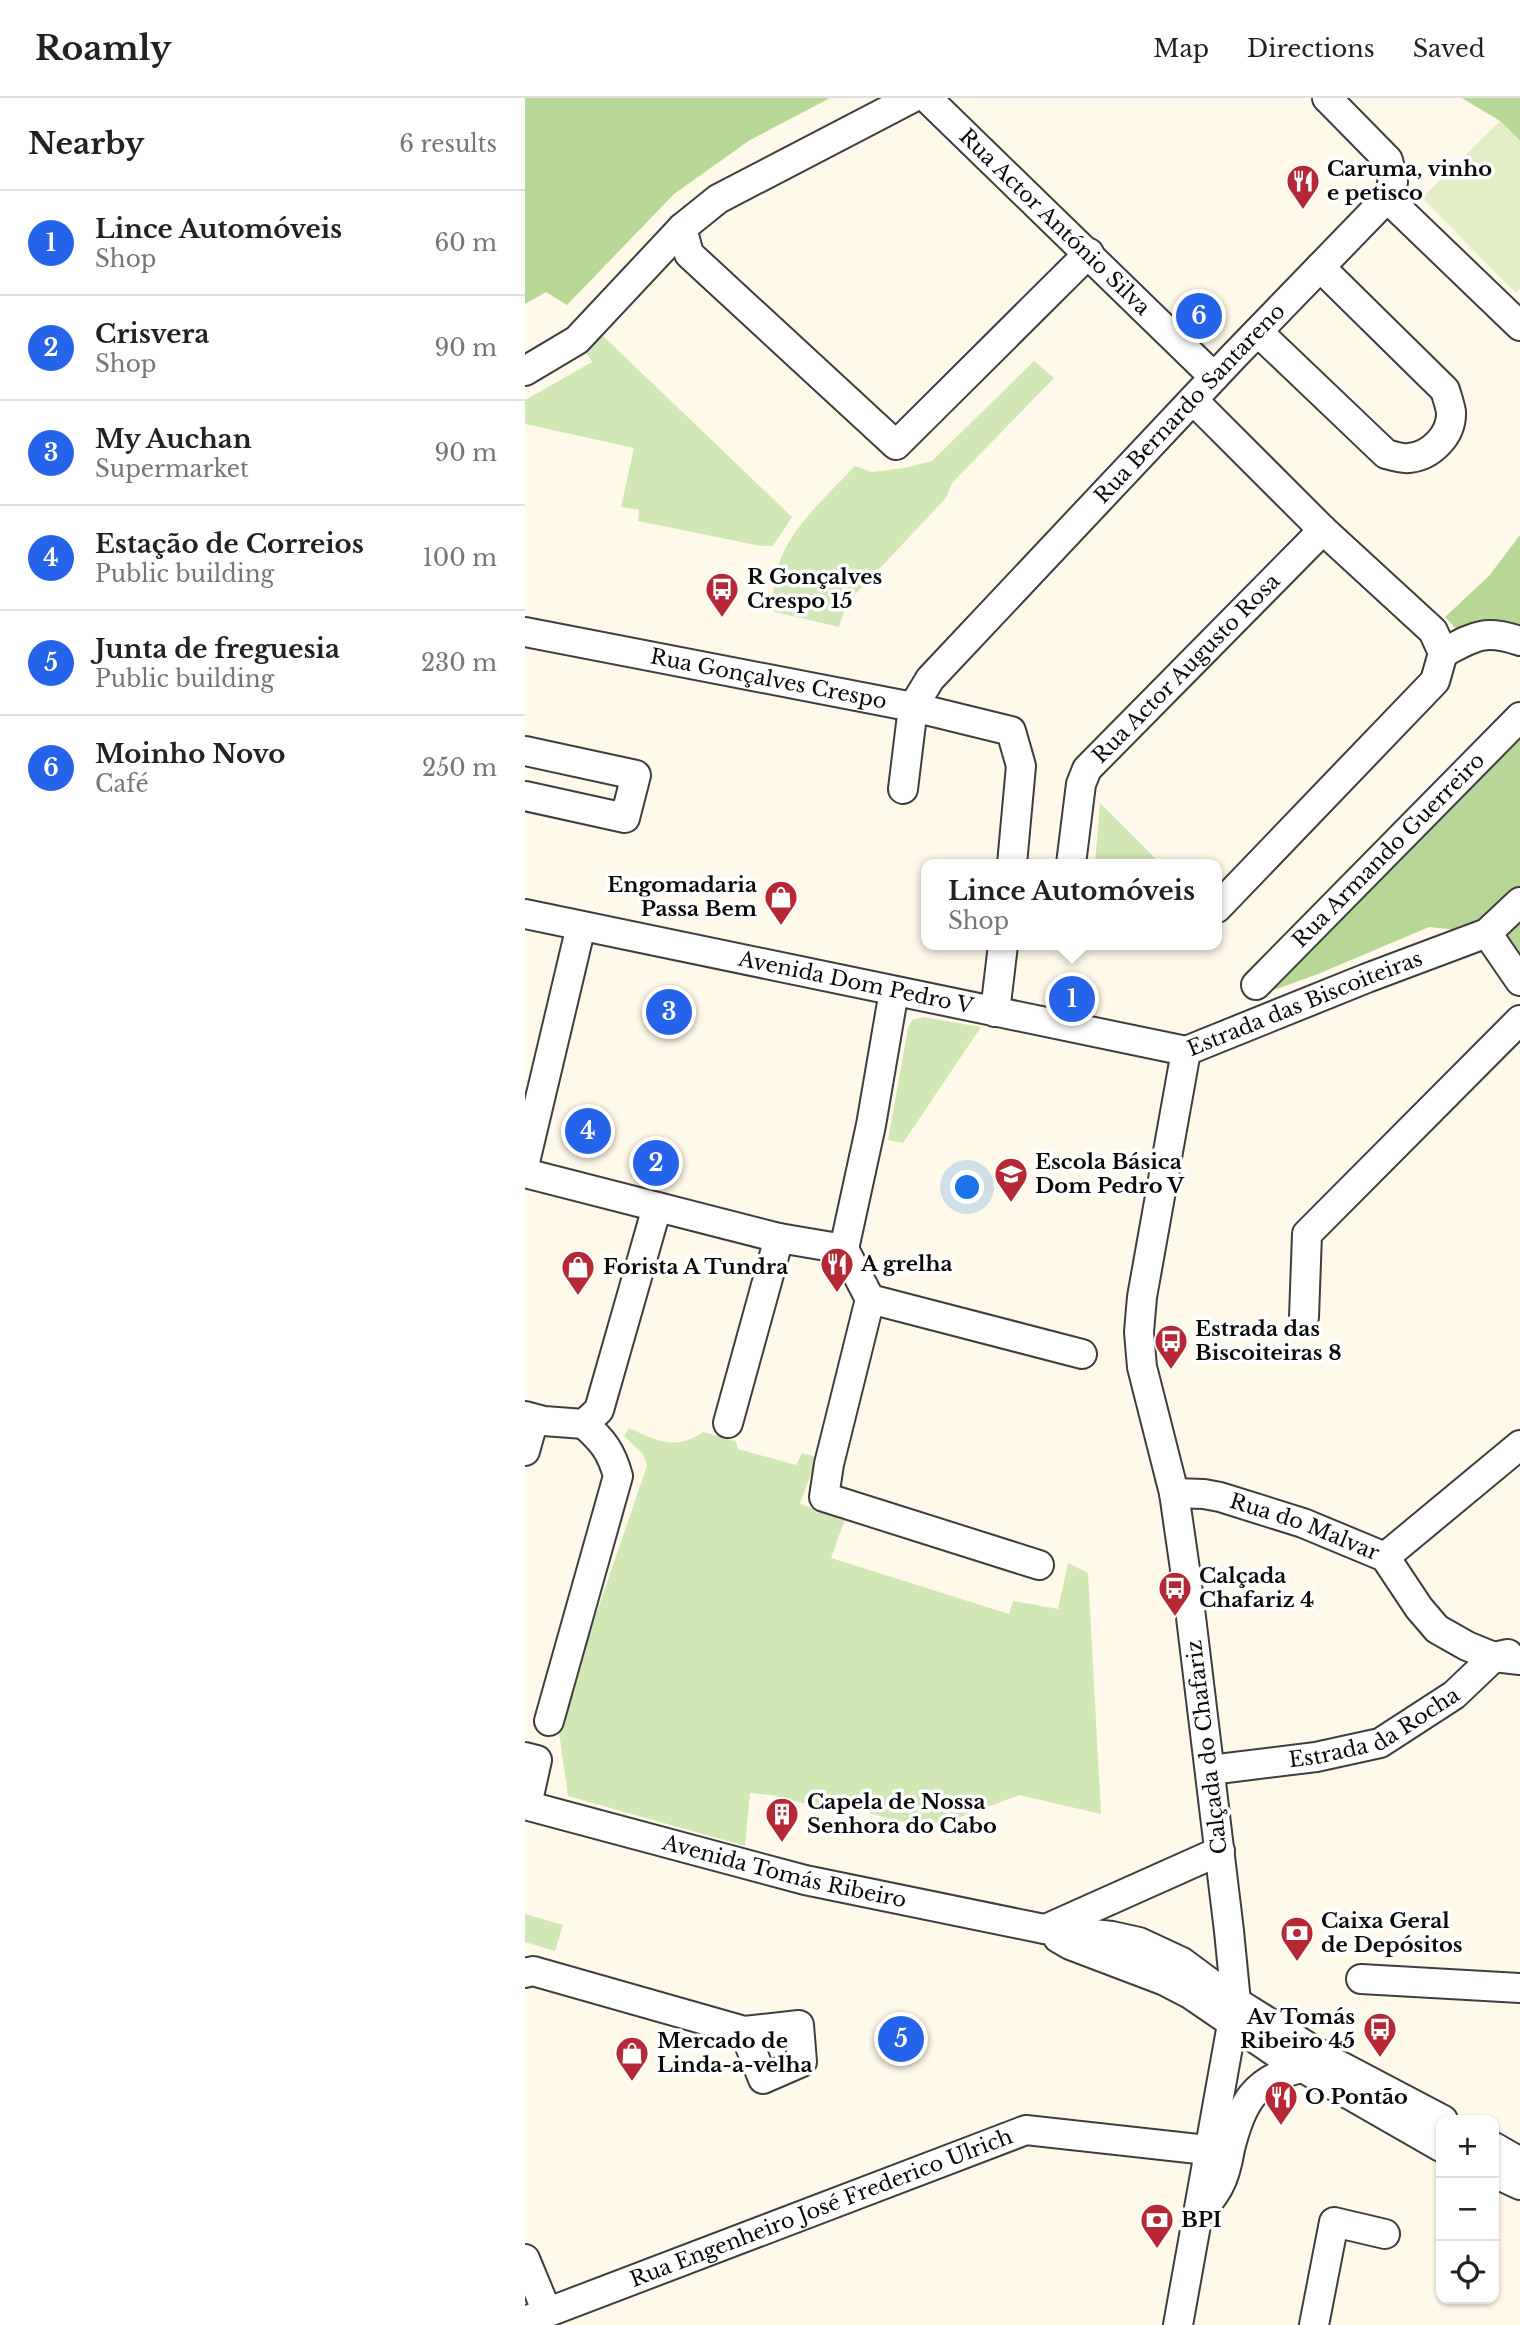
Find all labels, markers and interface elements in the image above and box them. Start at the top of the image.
text: Roamly [35,28,171,69]
text: Map [1153,34,1209,63]
text: Directions [1247,34,1375,63]
text: Saved [1413,34,1485,63]
street label: Rua Actor António Silva [954,123,1156,321]
text: Nearby [28,125,144,162]
text: 6 results [399,130,497,158]
place label: Caruma, vinho e petisco [1327,156,1492,206]
restaurant icon: Caruma, vinho e petisco [1284,162,1322,211]
text: Lince Automóveis [95,213,342,245]
text: 1 [46,229,56,257]
text: 60 m [435,229,497,257]
text: Shop [95,245,156,273]
pin: 6 [1176,290,1222,342]
street label: Rua Bernardo Santareno [1089,298,1291,509]
text: Crisvera [95,318,209,350]
text: 2 [44,334,58,362]
text: 90 m [435,334,497,362]
text: Shop [95,350,156,378]
text: My Auchan [95,423,252,455]
text: 3 [44,439,58,467]
text: 90 m [435,439,497,467]
text: Supermarket [95,455,249,483]
text: Estação de Correios [95,528,364,560]
text: 4 [43,544,59,572]
text: 100 m [423,544,497,572]
text: Public building [95,560,274,588]
place label: R Gonçalves Crespo 15 [747,564,882,614]
street label: Rua Actor Augusto Rosa [1087,568,1286,769]
bus stop icon: R Gonçalves Crespo 15 [703,570,741,619]
text: Junta de freguesia [95,633,340,665]
street label: Rua Gonçalves Crespo [648,643,889,715]
text: 5 [44,649,58,677]
text: 230 m [421,649,497,677]
text: Public building [95,665,274,693]
text: Moinho Novo [95,738,285,770]
street label: Rua Armando Guerreiro [1287,748,1490,953]
text: 6 [43,754,59,782]
text: 250 m [422,754,497,782]
text: Café [95,770,149,798]
popup [921,859,1222,950]
place label: Engomadaria Passa Bem [607,872,757,922]
text: Lince Automóveis [948,875,1195,907]
shop icon: Engomadaria Passa Bem [762,878,800,927]
text: Shop [948,907,1009,935]
street label: Avenida Dom Pedro V [735,945,976,1020]
street label: Estrada das Biscoiteiras [1184,945,1426,1062]
pin: 1 [1049,973,1095,1025]
pin: 3 [646,986,692,1038]
pin: 4 [565,1105,611,1157]
pin: 2 [633,1137,679,1189]
place label: Escola Básica Dom Pedro V [1035,1149,1185,1199]
school or university icon: Escola Básica Dom Pedro V [992,1155,1030,1204]
your location [950,1170,984,1204]
restaurant icon: A grelha [818,1245,856,1294]
shop icon: Forista A Tundra [559,1248,597,1297]
place label: A grelha [860,1251,953,1277]
place label: Forista A Tundra [603,1254,788,1280]
place label: Estrada das Biscoiteiras 8 [1195,1316,1342,1366]
bus stop icon: Estrada das Biscoiteiras 8 [1152,1322,1190,1371]
street label: Rua do Malvar [1227,1488,1383,1566]
place label: Calçada Chafariz 4 [1199,1563,1314,1613]
bus stop icon: Calçada Chafariz 4 [1156,1569,1194,1618]
street label: Calçada do Chafariz [1181,1638,1233,1856]
street label: Estrada da Rocha [1287,1682,1465,1773]
place label: Capela de Nossa Senhora do Cabo [807,1789,997,1839]
building icon: Capela de Nossa Senhora do Cabo [763,1795,801,1844]
street label: Avenida Tomás Ribeiro [659,1829,909,1913]
place label: Caixa Geral de Depósitos [1321,1908,1463,1958]
bank icon: Caixa Geral de Depósitos [1278,1914,1316,1963]
place label: Av Tomás Ribeiro 45 [1240,2004,1355,2054]
bus stop icon: Av Tomás Ribeiro 45 [1361,2010,1399,2059]
pin: 5 [878,2013,924,2065]
place label: Mercado de Linda-a-velha [657,2028,813,2078]
shop icon: Mercado de Linda-a-velha [613,2034,651,2083]
restaurant icon: O Pontão [1262,2078,1300,2127]
place label: O Pontão [1305,2084,1408,2110]
map controls [1436,2115,1499,2304]
button: + [1436,2115,1499,2178]
street label: Rua Engenheiro José Frederico Ulrich [626,2123,1016,2293]
button: − [1436,2178,1499,2241]
bank icon: BPI [1138,2201,1176,2250]
place label: BPI [1181,2207,1222,2233]
button: locate [1436,2241,1499,2304]

